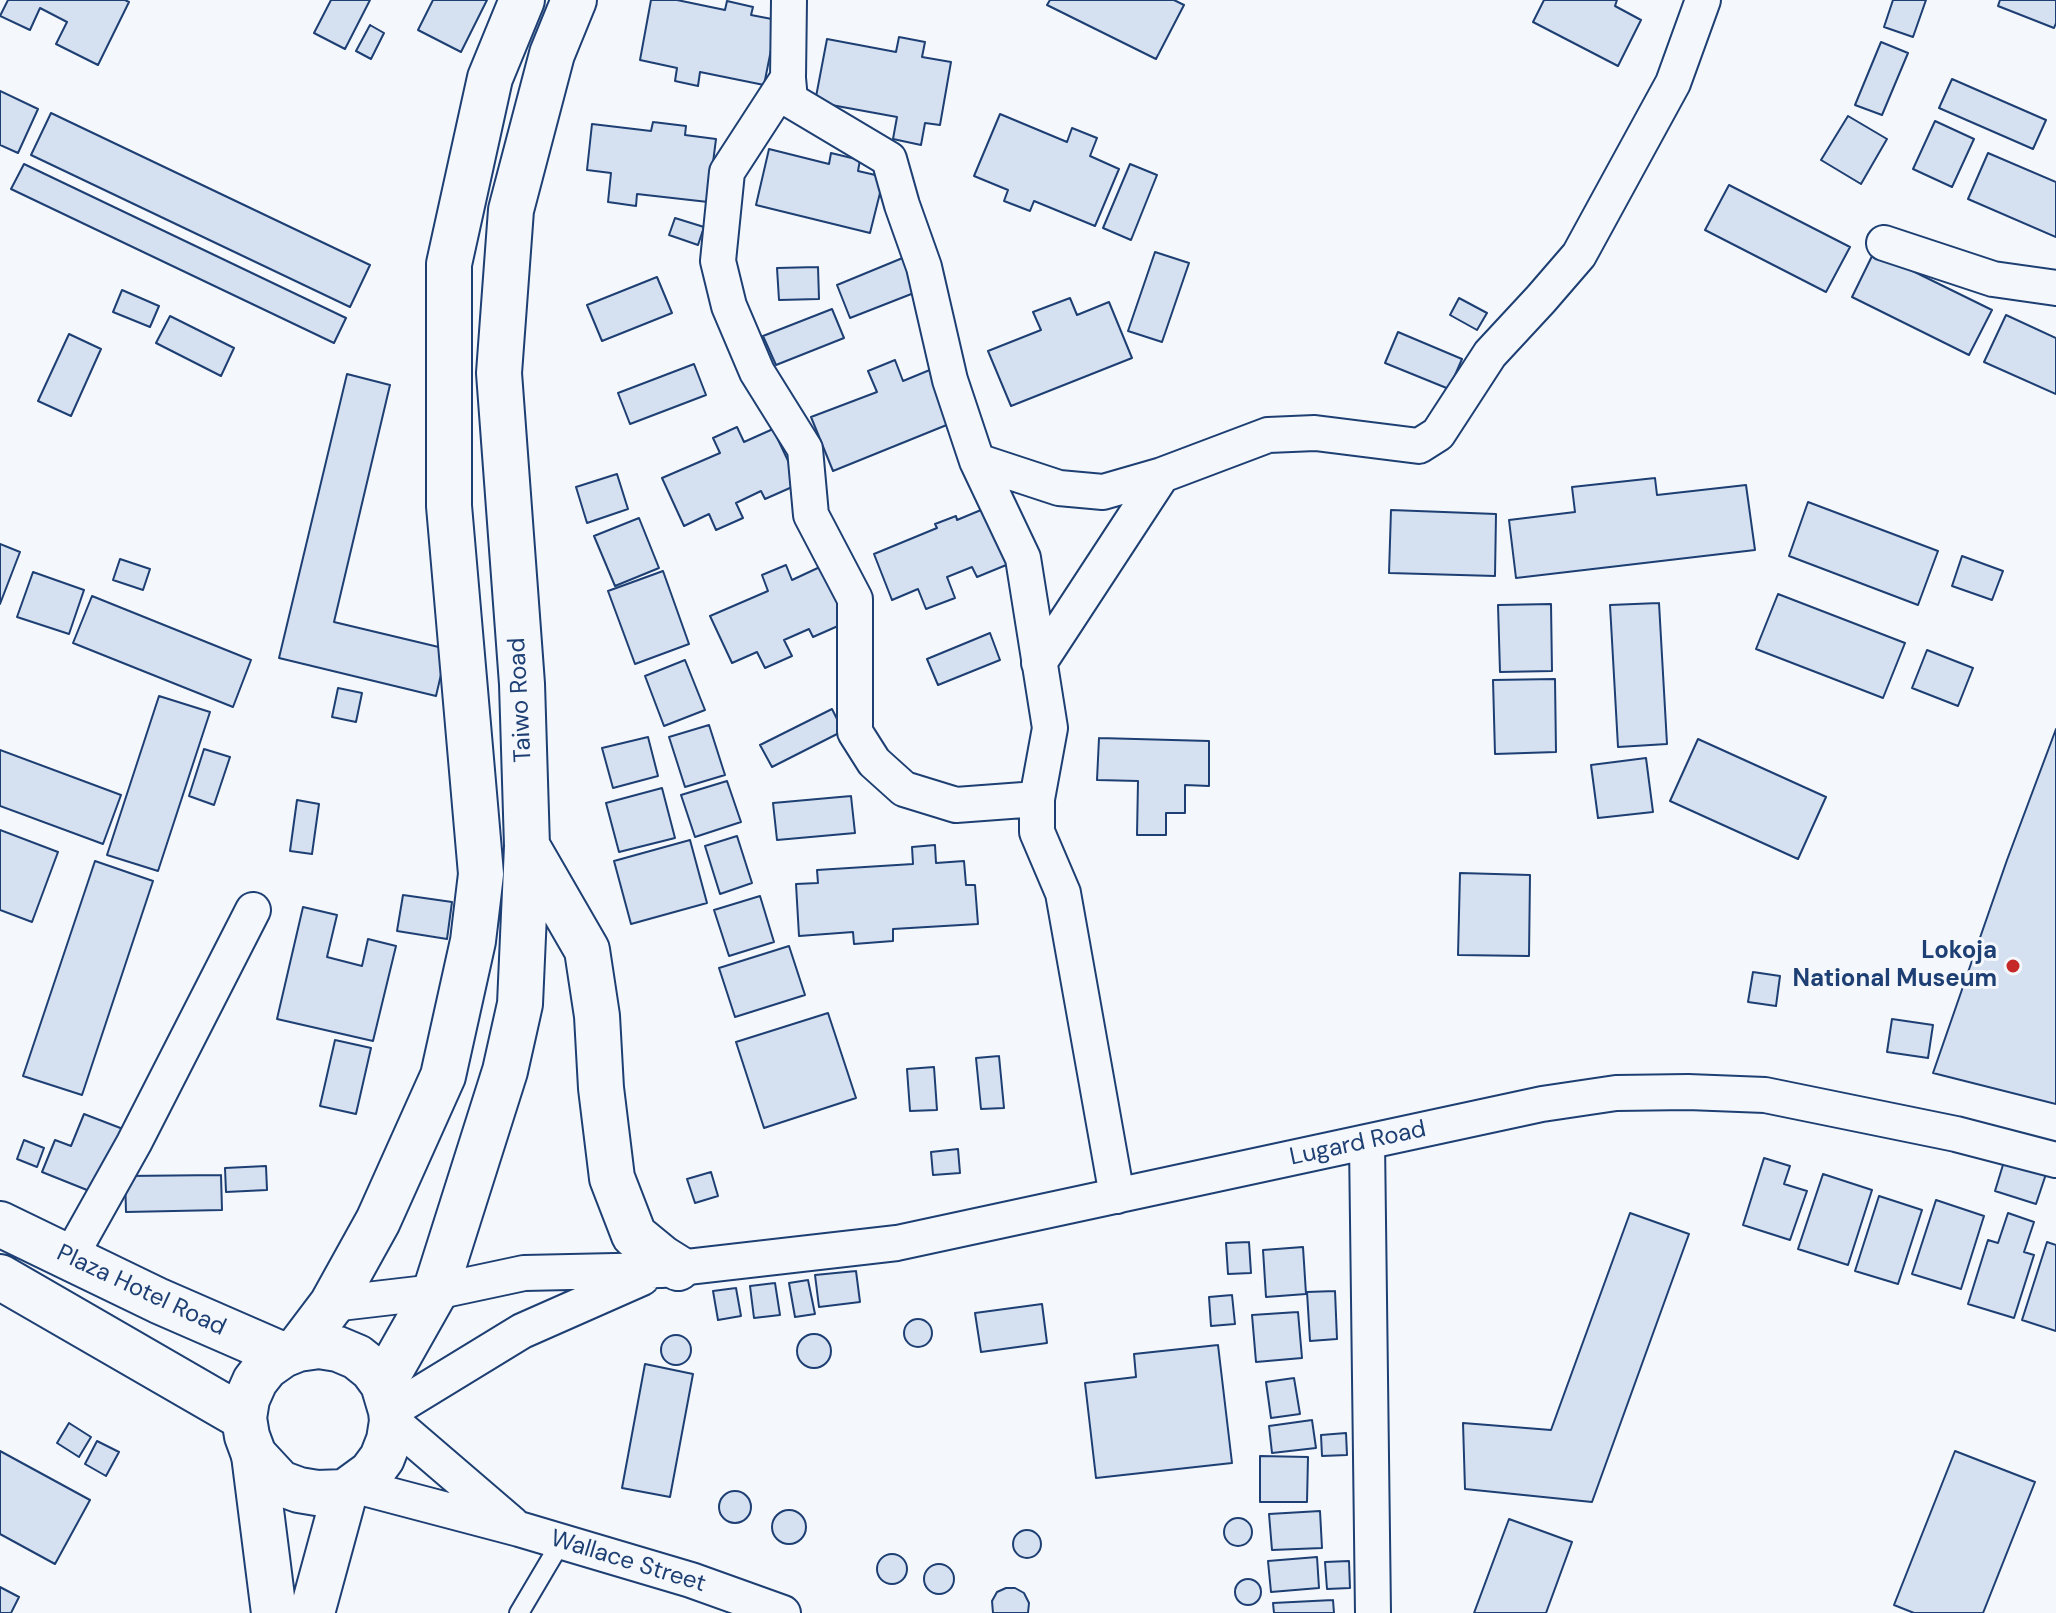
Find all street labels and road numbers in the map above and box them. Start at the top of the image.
street label: Taiwo Road [503,637,539,763]
street label: Lugard Road [1287,1116,1429,1172]
street label: Plaza Hotel Road [52,1239,230,1343]
street label: Wallace Street [547,1525,709,1599]

